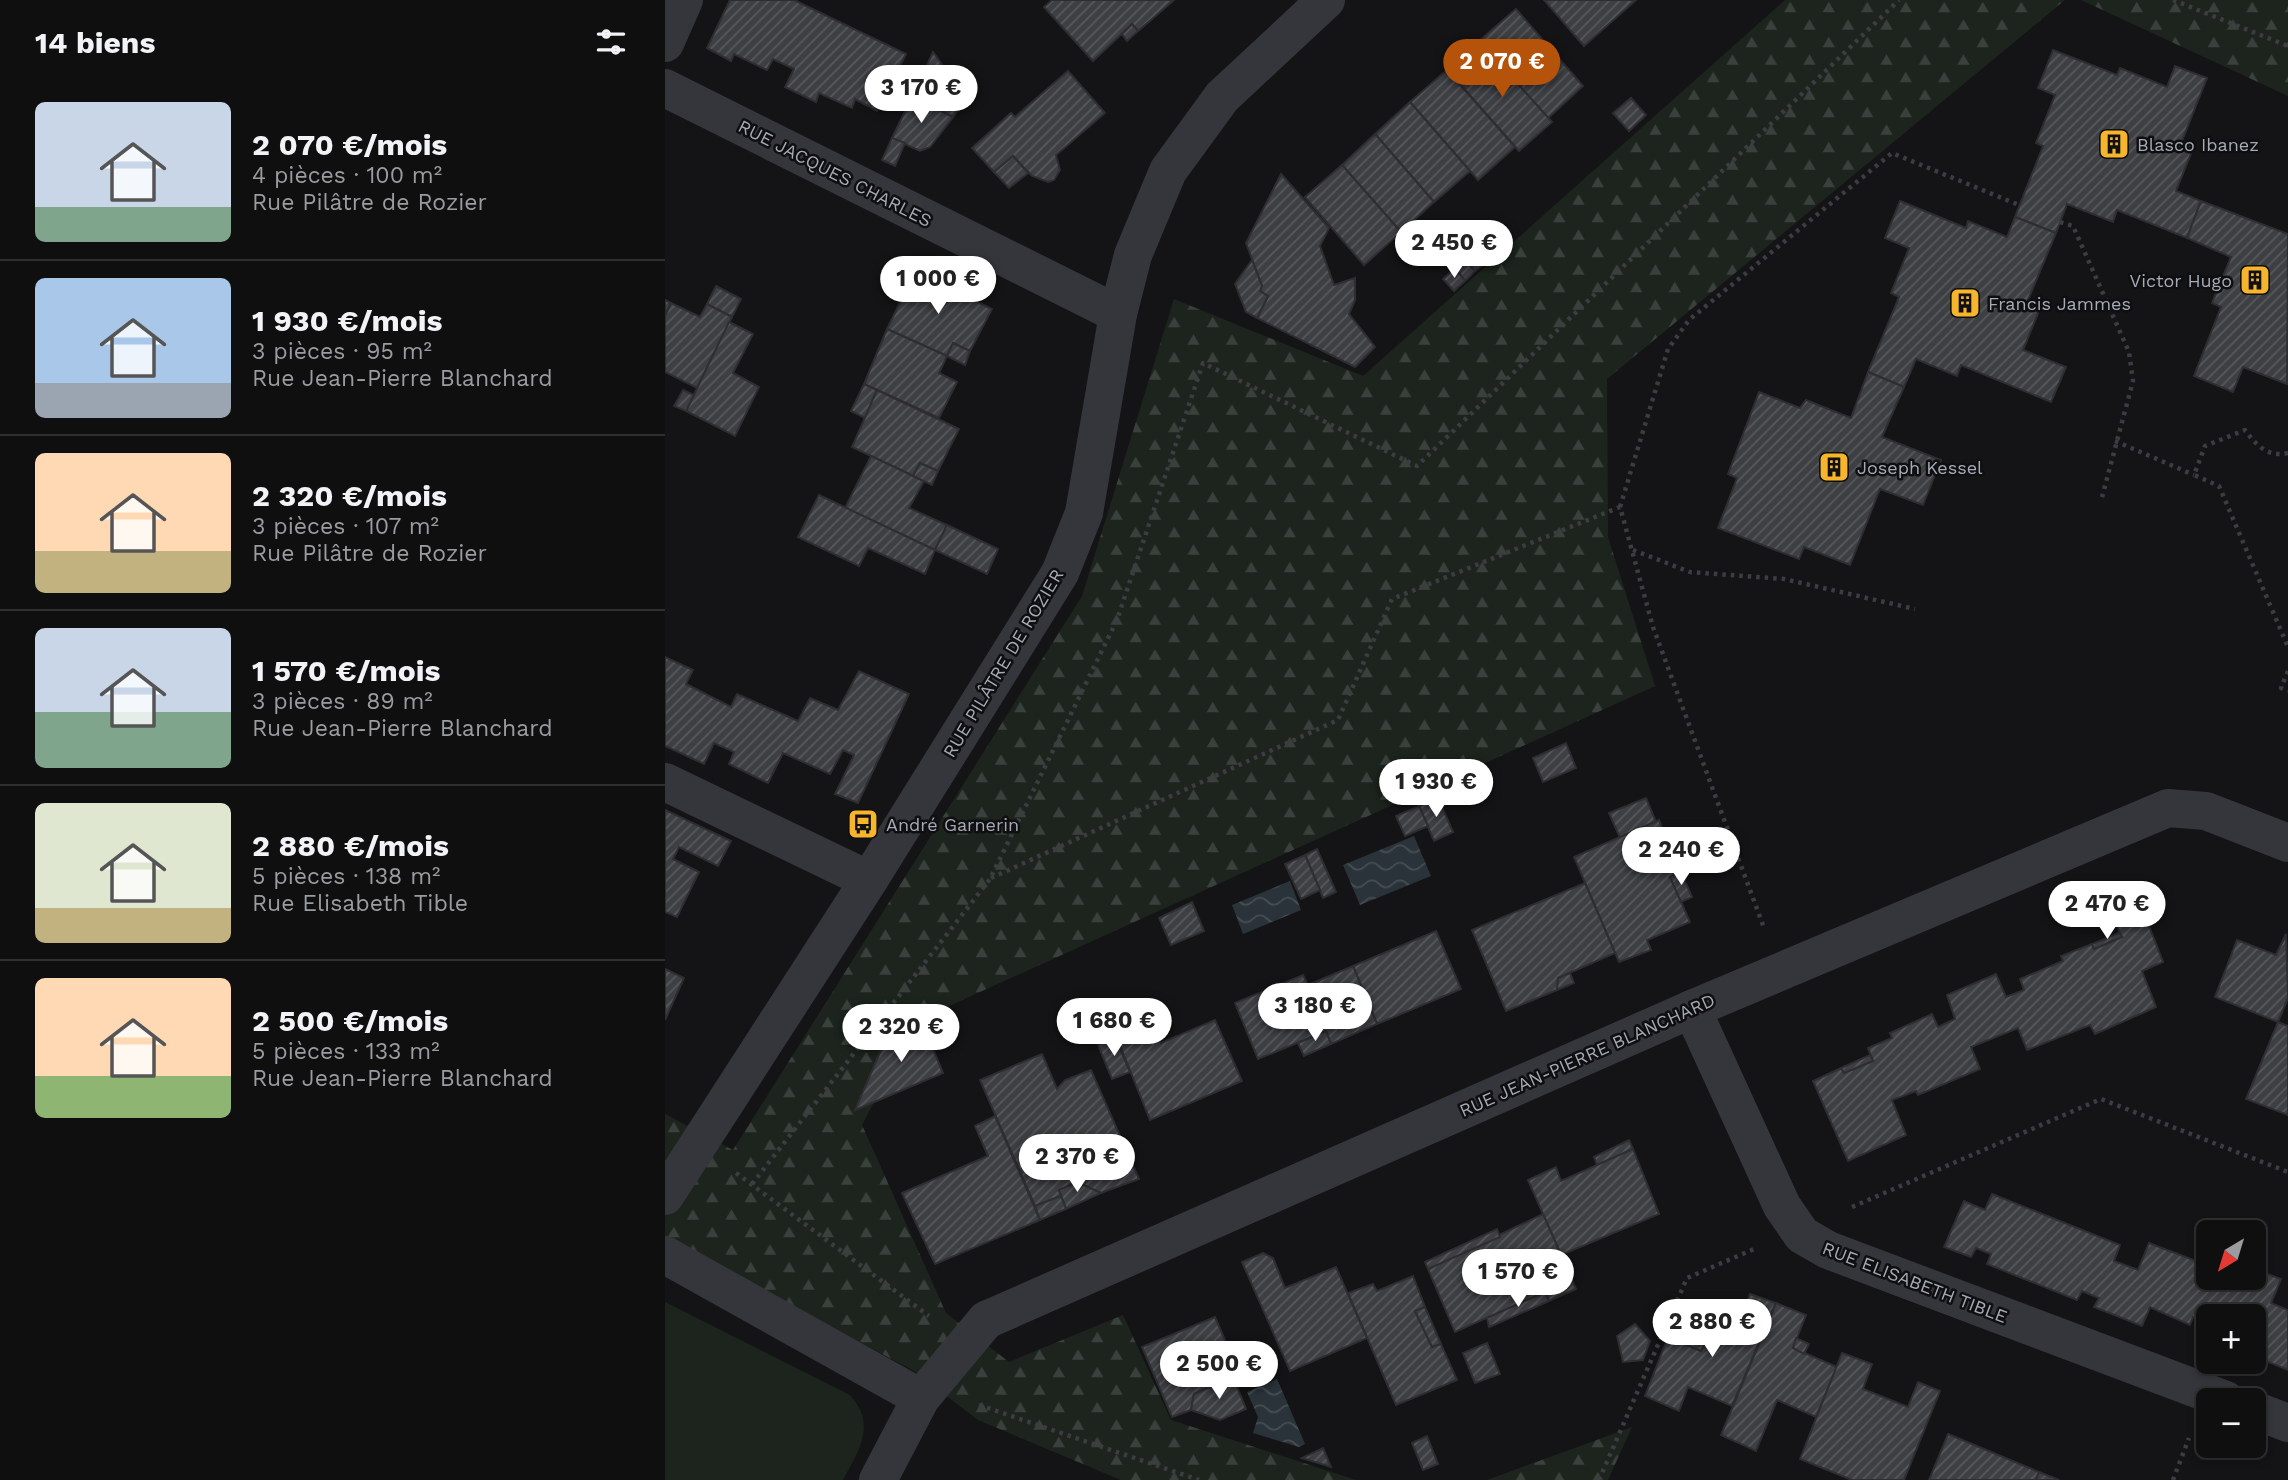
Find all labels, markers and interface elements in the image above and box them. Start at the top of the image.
icon: filters [592,23,630,61]
text: 14 biens [35,25,155,60]
pin: 2 070 € [1437,40,1567,99]
text: 2 070 € [1459,48,1545,75]
pin: 3 170 € [856,66,986,125]
text: 3 170 € [881,74,961,101]
street label: RUE JACQUES CHARLES [735,115,935,231]
text: 2 070 €/mois [252,127,447,162]
building icon: Blasco Ibanez [2097,127,2131,161]
icon: home [91,130,175,214]
place label: Blasco Ibanez [2137,134,2259,155]
text: 4 pièces · 100 m² [252,162,442,189]
text: Rue Pilâtre de Rozier [252,189,487,216]
pin: 2 450 € [1389,220,1519,280]
text: 2 450 € [1411,229,1497,256]
pin: 1 000 € [873,256,1003,316]
building icon: Victor Hugo [2238,263,2272,297]
text: 1 000 € [896,265,980,292]
place label: Victor Hugo [2130,270,2232,291]
building icon: Francis Jammes [1948,286,1982,320]
place label: Francis Jammes [1988,293,2131,314]
text: 1 930 €/mois [252,303,442,338]
icon: home [91,306,175,390]
text: 3 pièces · 95 m² [252,338,432,365]
text: Rue Jean-Pierre Blanchard [252,365,553,392]
building icon: Joseph Kessel [1817,450,1851,484]
place label: Joseph Kessel [1857,457,1983,478]
text: 2 320 €/mois [252,478,447,513]
icon: home [91,481,175,565]
text: 3 pièces · 107 m² [252,513,439,540]
text: Rue Pilâtre de Rozier [252,540,487,567]
street label: RUE PILÂTRE DE ROZIER [938,565,1068,761]
text: 1 570 €/mois [252,653,440,688]
icon: home [91,656,175,740]
text: 3 pièces · 89 m² [252,688,433,715]
text: Rue Jean-Pierre Blanchard [252,715,553,742]
pin: 1 930 € [1371,760,1501,819]
text: 1 930 € [1395,768,1477,795]
bus stop icon: André Garnerin [846,807,880,841]
place label: André Garnerin [886,814,1019,835]
text: 2 880 €/mois [252,828,449,863]
pin: 2 240 € [1616,828,1746,887]
icon: home [91,831,175,915]
text: 2 240 € [1638,836,1724,863]
text: 5 pièces · 138 m² [252,863,440,890]
pin: 2 470 € [2042,881,2172,941]
text: Rue Elisabeth Tible [252,890,468,917]
text: 2 470 € [2065,890,2149,917]
pin: 3 180 € [1250,984,1380,1043]
street label: RUE JEAN-PIERRE BLANCHARD [1456,989,1718,1121]
text: 3 180 € [1274,992,1356,1019]
pin: 1 680 € [1049,998,1179,1058]
text: 2 500 €/mois [252,1003,448,1038]
pin: 2 320 € [836,1004,966,1064]
icon: home [91,1006,175,1090]
text: 1 680 € [1073,1007,1155,1034]
text: 2 320 € [858,1013,944,1040]
text: 5 pièces · 133 m² [252,1038,440,1065]
text: Rue Jean-Pierre Blanchard [252,1065,553,1092]
pin: 2 370 € [1012,1134,1142,1194]
text: 2 370 € [1035,1143,1119,1170]
north arrow [2196,1220,2266,1290]
map controls [2196,1220,2266,1458]
street label: RUE ELISABETH TIBLE [1820,1237,2010,1327]
pin: 1 570 € [1453,1250,1583,1309]
text: 1 570 € [1478,1258,1558,1285]
pin: 2 880 € [1647,1300,1777,1359]
button: + [2196,1304,2266,1374]
text: 2 880 € [1669,1308,1755,1335]
pin: 2 500 € [1154,1342,1284,1401]
text: 2 500 € [1176,1350,1262,1377]
button: − [2196,1388,2266,1458]

